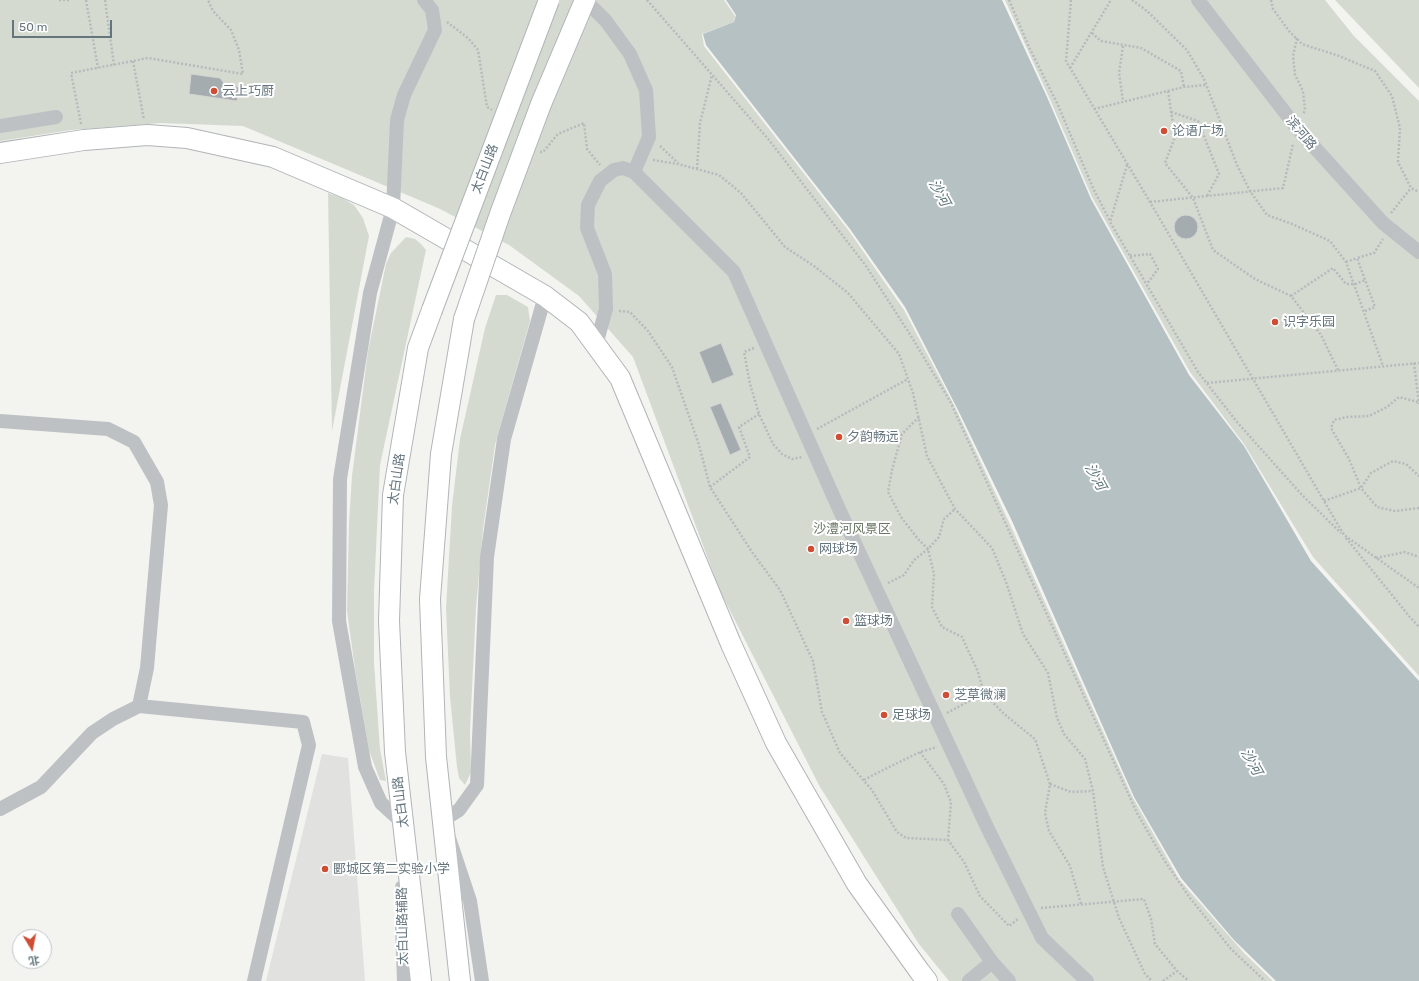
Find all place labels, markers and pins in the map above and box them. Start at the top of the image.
place label: 云上巧厨 [222,83,274,99]
marker: 云上巧厨 [209,86,219,96]
place label: 论语广场 [1172,123,1224,139]
marker: 论语广场 [1159,126,1169,136]
place label: 识字乐园 [1283,314,1335,330]
marker: 识字乐园 [1270,317,1280,327]
place label: 夕韵畅远 [847,429,899,445]
marker: 夕韵畅远 [834,432,844,442]
place label: 网球场 [819,541,858,557]
marker: 网球场 [806,544,816,554]
place label: 篮球场 [854,613,893,629]
marker: 篮球场 [841,616,851,626]
place label: 芝草微澜 [954,687,1006,703]
marker: 芝草微澜 [941,690,951,700]
place label: 足球场 [892,707,931,723]
marker: 足球场 [879,710,889,720]
place label: 郾城区第二实验小学 [333,861,450,877]
marker: 郾城区第二实验小学 [320,864,330,874]

